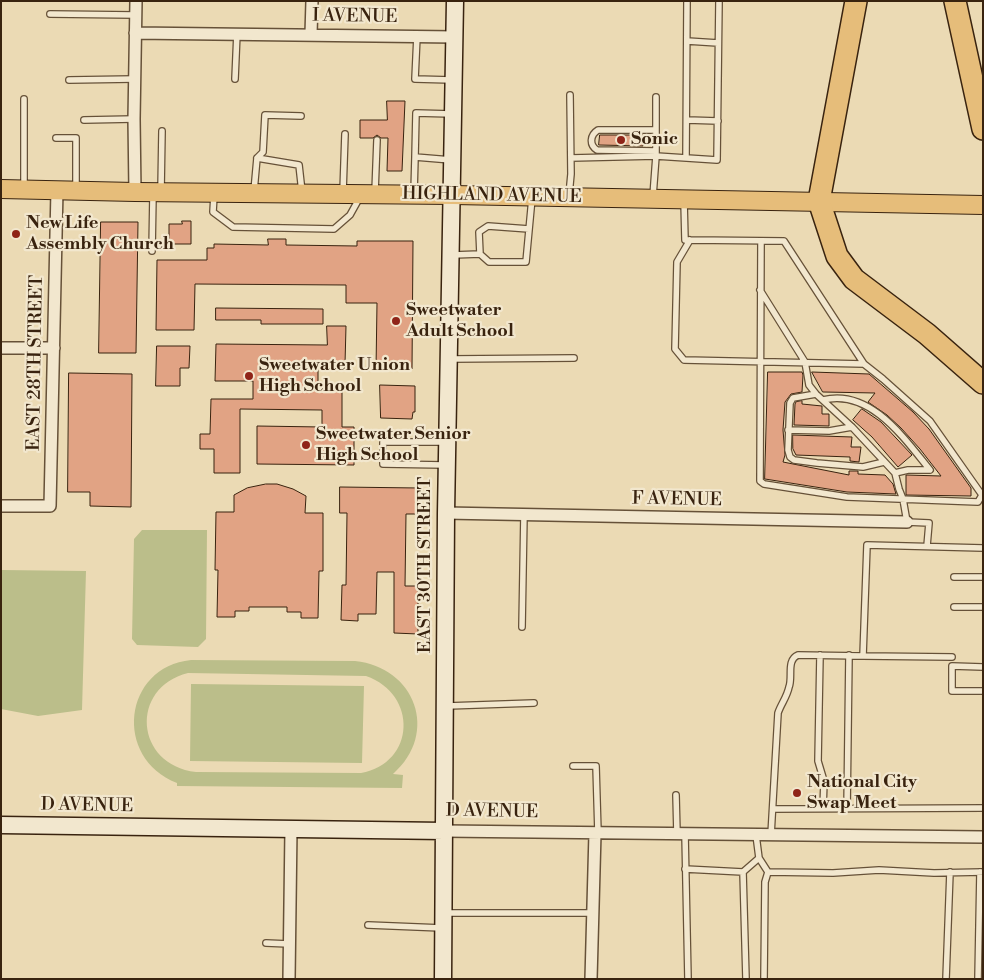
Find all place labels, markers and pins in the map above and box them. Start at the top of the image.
place label: Sonic [631,129,678,151]
marker: Sonic [615,134,627,146]
place label: New Life Assembly Church [26,213,174,255]
marker: New Life Assembly Church [10,228,22,240]
place label: Sweetwater Adult School [406,300,514,342]
marker: Sweetwater Adult School [390,315,402,327]
place label: Sweetwater Union High School [259,355,410,398]
marker: Sweetwater Union High School [243,370,255,382]
place label: Sweetwater Senior High School [316,424,471,466]
marker: Sweetwater Senior High School [300,439,312,451]
place label: National City Swap Meet [807,772,917,814]
marker: National City Swap Meet [791,787,803,799]

